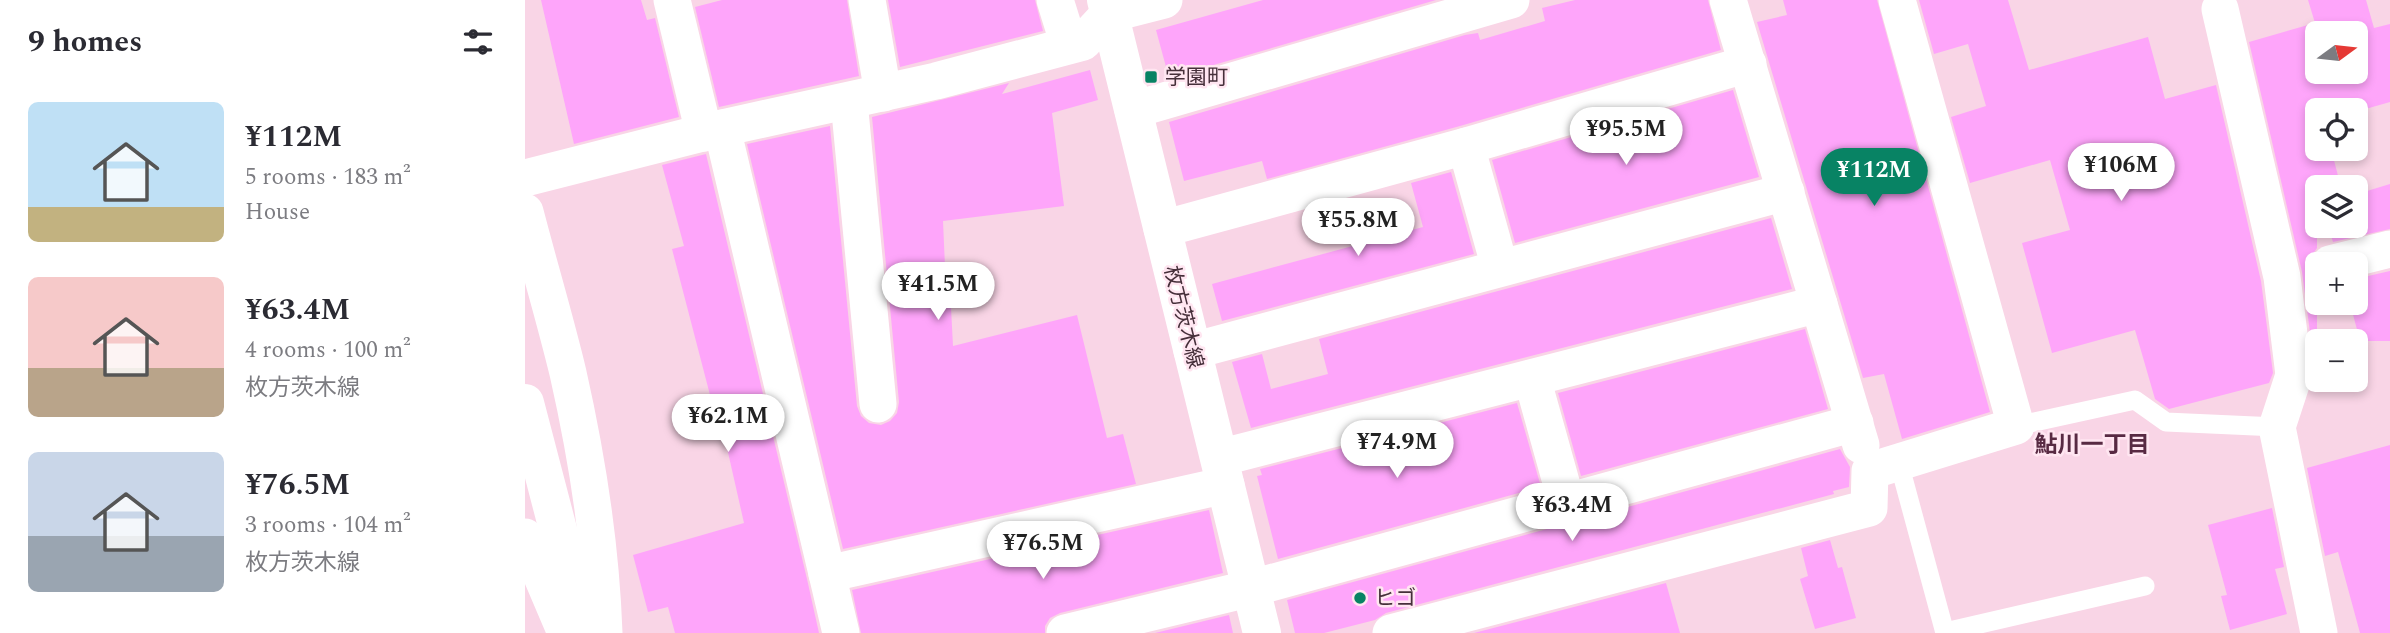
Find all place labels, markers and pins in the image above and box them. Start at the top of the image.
place label: 学園町 [1165,62,1228,94]
marker: 学園町 [1143,69,1159,85]
pin: ¥95.5M [1569,108,1683,167]
pin: ¥106M [2072,144,2170,203]
pin: ¥112M [1825,148,1923,208]
pin: ¥55.8M [1301,198,1415,258]
pin: ¥41.5M [881,262,995,322]
pin: ¥62.1M [671,394,785,454]
pin: ¥74.9M [1340,420,1454,480]
pin: ¥63.4M [1515,484,1629,543]
pin: ¥76.5M [986,522,1100,581]
place label: ヒゴ [1374,583,1416,615]
marker: ヒゴ [1352,590,1368,606]

